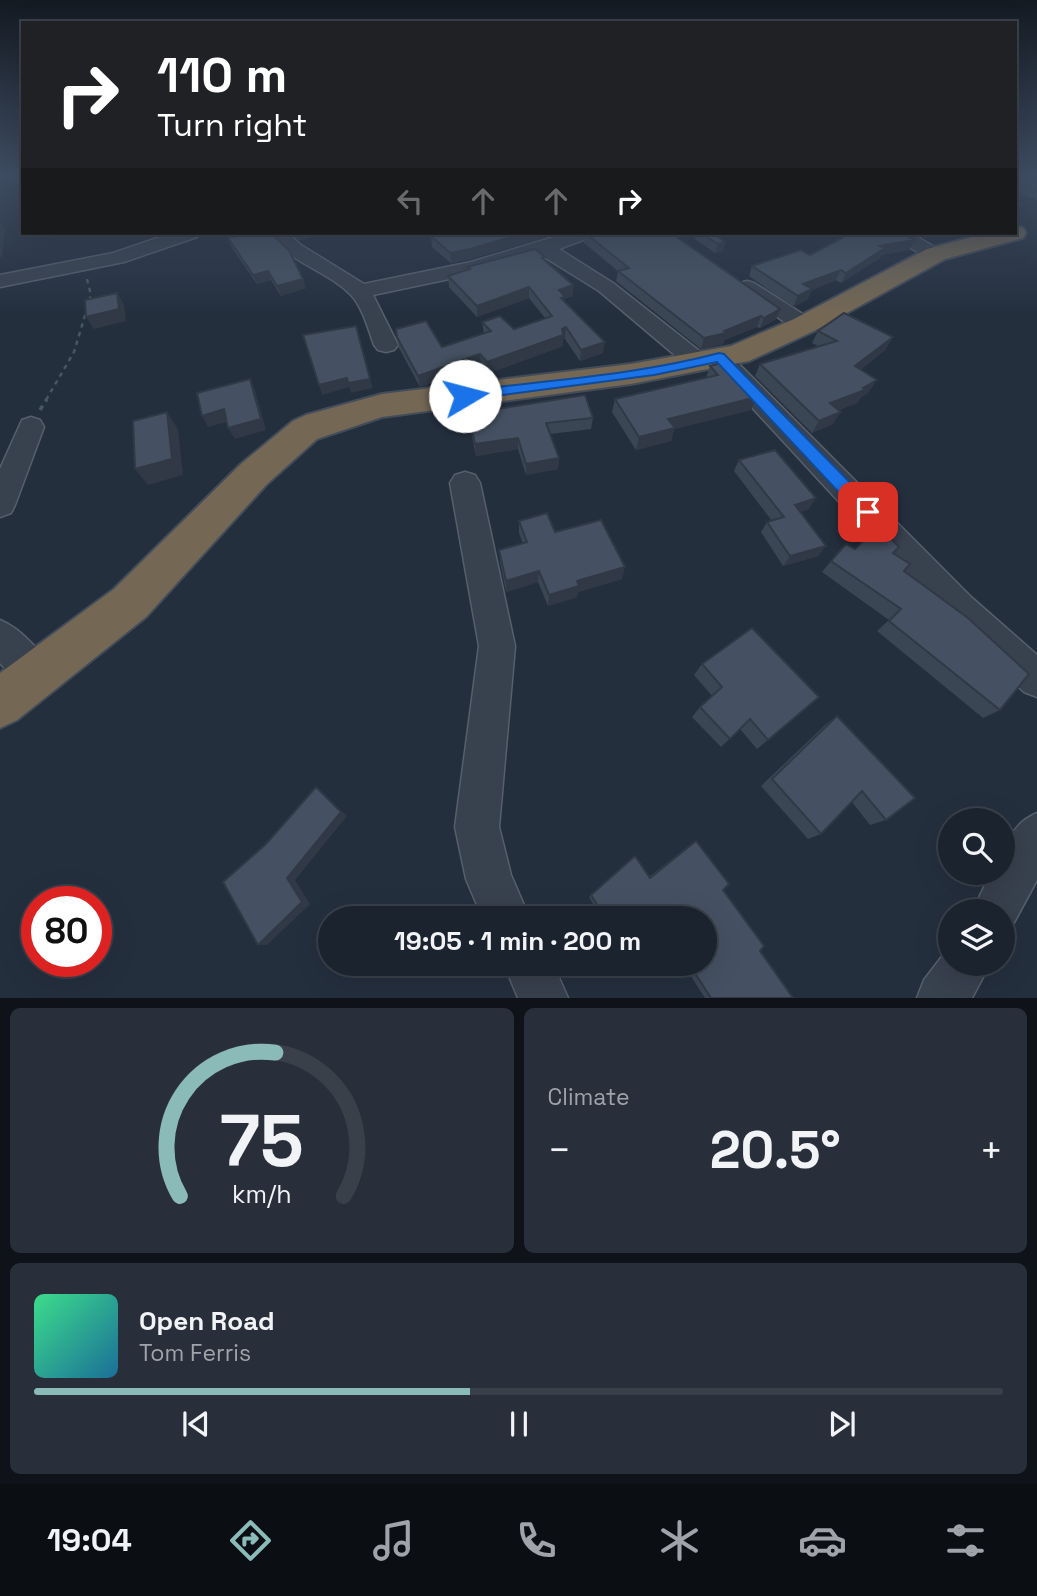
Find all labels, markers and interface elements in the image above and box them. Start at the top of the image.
text: 110 m [157,44,287,106]
icon: right [42,49,133,140]
text: Turn right [157,105,307,145]
icon: left [391,182,429,220]
icon: ahead [464,182,502,220]
icon: ahead [537,182,575,220]
icon: right [610,182,648,220]
position arrow [428,359,502,433]
pin [838,482,898,542]
icon: arrive [849,493,887,531]
map controls [938,808,1015,976]
button: search [938,808,1015,885]
speed limit sign: 80 [21,886,112,977]
button: layers [938,899,1015,976]
text: 19:05 · 1 min · 200 m [394,924,641,958]
text: Climate [548,1082,630,1112]
text: 75 [220,1095,304,1188]
text: 20.5° [710,1117,841,1183]
text: − [548,1126,571,1174]
text: + [979,1126,1003,1174]
text: km/h [232,1178,292,1210]
text: Open Road [139,1304,275,1338]
text: Tom Ferris [139,1338,251,1368]
icon: previous [177,1405,215,1443]
icon: pause [500,1405,538,1443]
icon: next [823,1405,861,1443]
icon: directions [226,1516,275,1565]
icon: music [369,1516,418,1565]
icon: phone [512,1516,561,1565]
icon: climate [655,1516,704,1565]
icon: car [798,1516,847,1565]
icon: filters [941,1516,990,1565]
text: 19:04 [47,1520,132,1560]

